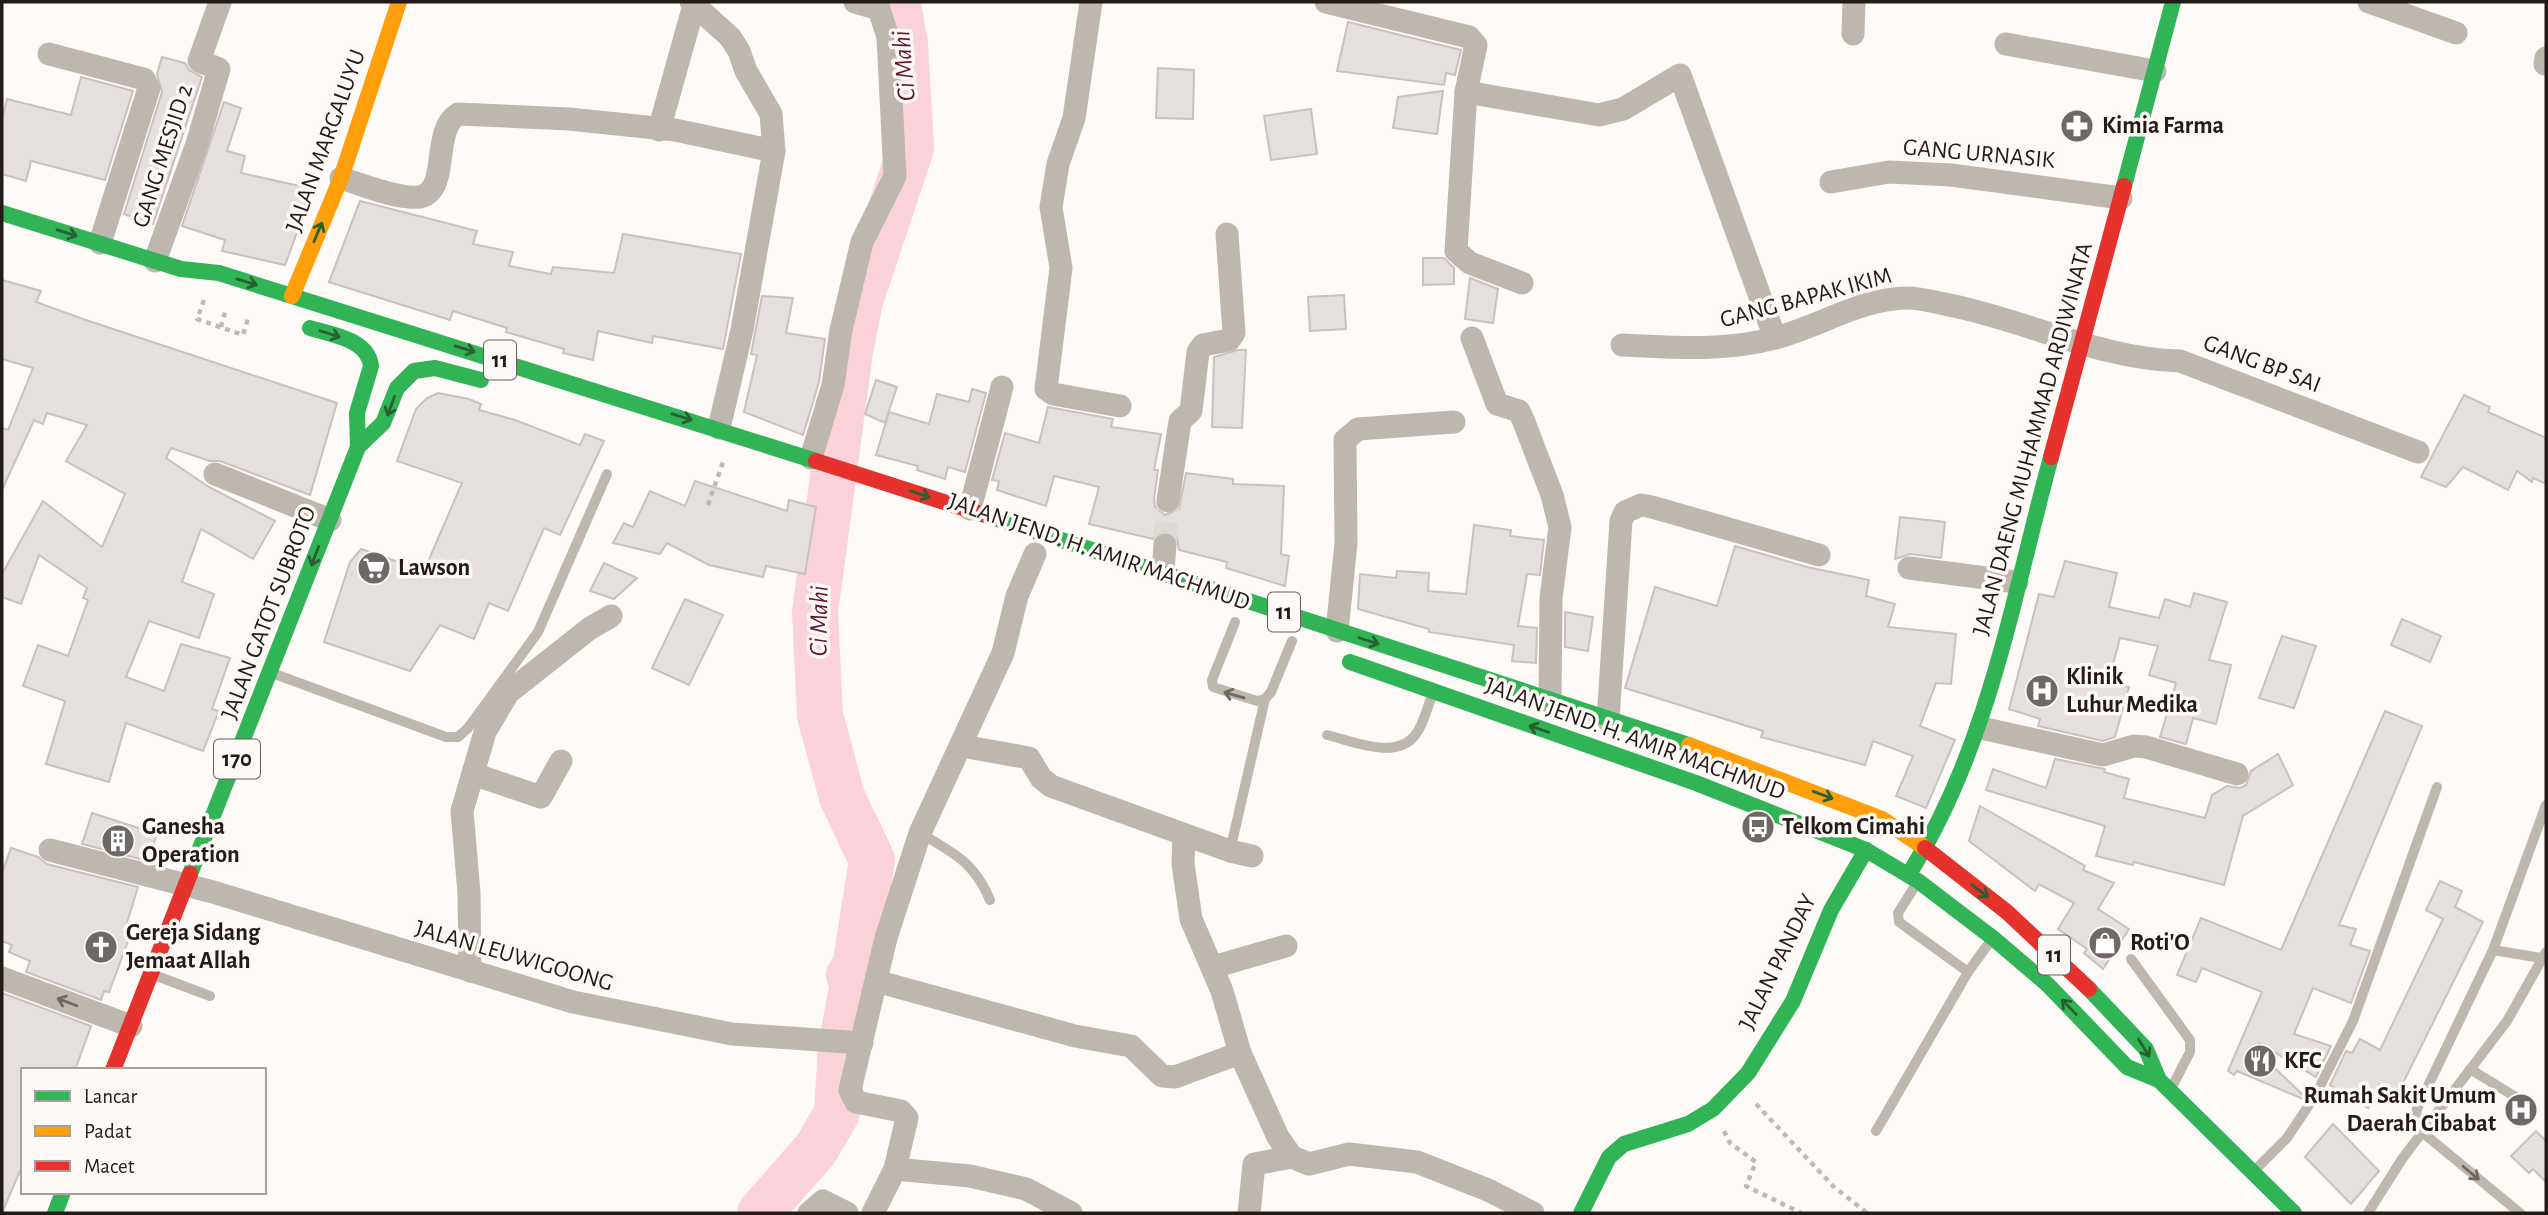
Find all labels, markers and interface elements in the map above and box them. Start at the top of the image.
water label: Ci Mahi [888,29,920,102]
street label: JALAN MARGALUYU [282,46,370,236]
street label: GANG MESJID 2 [129,81,197,230]
pharmacy icon: Kimia Farma [2058,107,2096,145]
place label: Kimia Farma [2102,114,2224,138]
street label: GANG URNASIK [1902,135,2057,173]
one-way arrow [313,222,326,244]
one-way arrow [56,228,78,241]
street label: JALAN DAENG MUHAMMAD ARDIWINATA [1969,240,2097,638]
street label: GANG BAPAK IKIM [1718,264,1894,332]
one-way arrow [236,277,258,289]
one-way arrow [319,328,341,341]
street label: GANG BP SAI [2200,331,2324,397]
road number: 11 [484,340,516,380]
one-way arrow [453,344,475,357]
one-way arrow [383,394,396,416]
one-way arrow [671,411,693,424]
one-way arrow [909,488,931,501]
street label: JALAN JEND. H. AMIR MACHMUD [945,489,1253,615]
street label: JALAN GATOT SUBROTO [217,503,321,723]
one-way arrow [308,544,321,566]
supermarket icon: Lawson [355,549,393,587]
place label: Lawson [398,556,470,580]
water label: Ci Mahi [805,585,833,657]
road number: 11 [1268,592,1300,632]
one-way arrow [1358,636,1380,649]
place label: Klinik Luhur Medika [2066,665,2198,717]
hospital icon: Klinik Luhur Medika [2023,672,2061,710]
street label: JALAN JEND. H. AMIR MACHMUD [1482,673,1788,805]
one-way arrow [1223,688,1246,701]
one-way arrow [1529,722,1551,734]
road number: 170 [214,740,260,778]
one-way arrow [1811,789,1833,802]
bus stop icon: Telkom Cimahi [1739,808,1777,846]
place label: Ganesha Operation [142,815,240,867]
place label: Telkom Cimahi [1782,815,1925,839]
building icon: Ganesha Operation [99,822,137,860]
one-way arrow [1970,883,1988,899]
street label: JALAN PANDAY [1735,890,1821,1034]
street label: JALAN LEUWIGOONG [412,916,616,996]
place label: Gereja Sidang Jemaat Allah [126,921,261,973]
shop icon: Roti'O [2086,924,2124,962]
church icon: Gereja Sidang Jemaat Allah [82,928,120,966]
place label: Roti'O [2130,931,2190,955]
road number: 11 [2038,936,2070,974]
one-way arrow [57,995,79,1008]
one-way arrow [2060,999,2077,1016]
one-way arrow [2136,1038,2151,1057]
restaurant icon: KFC [2241,1042,2279,1080]
place label: KFC [2284,1049,2322,1073]
legend [21,1068,266,1194]
place label: Rumah Sakit Umum Daerah Cibabat [2303,1084,2496,1136]
text: Lancar [84,1086,137,1107]
hospital icon: Rumah Sakit Umum Daerah Cibabat [2502,1091,2540,1129]
text: Padat [84,1121,132,1142]
text: Macet [84,1156,135,1177]
one-way arrow [2461,1165,2479,1181]

